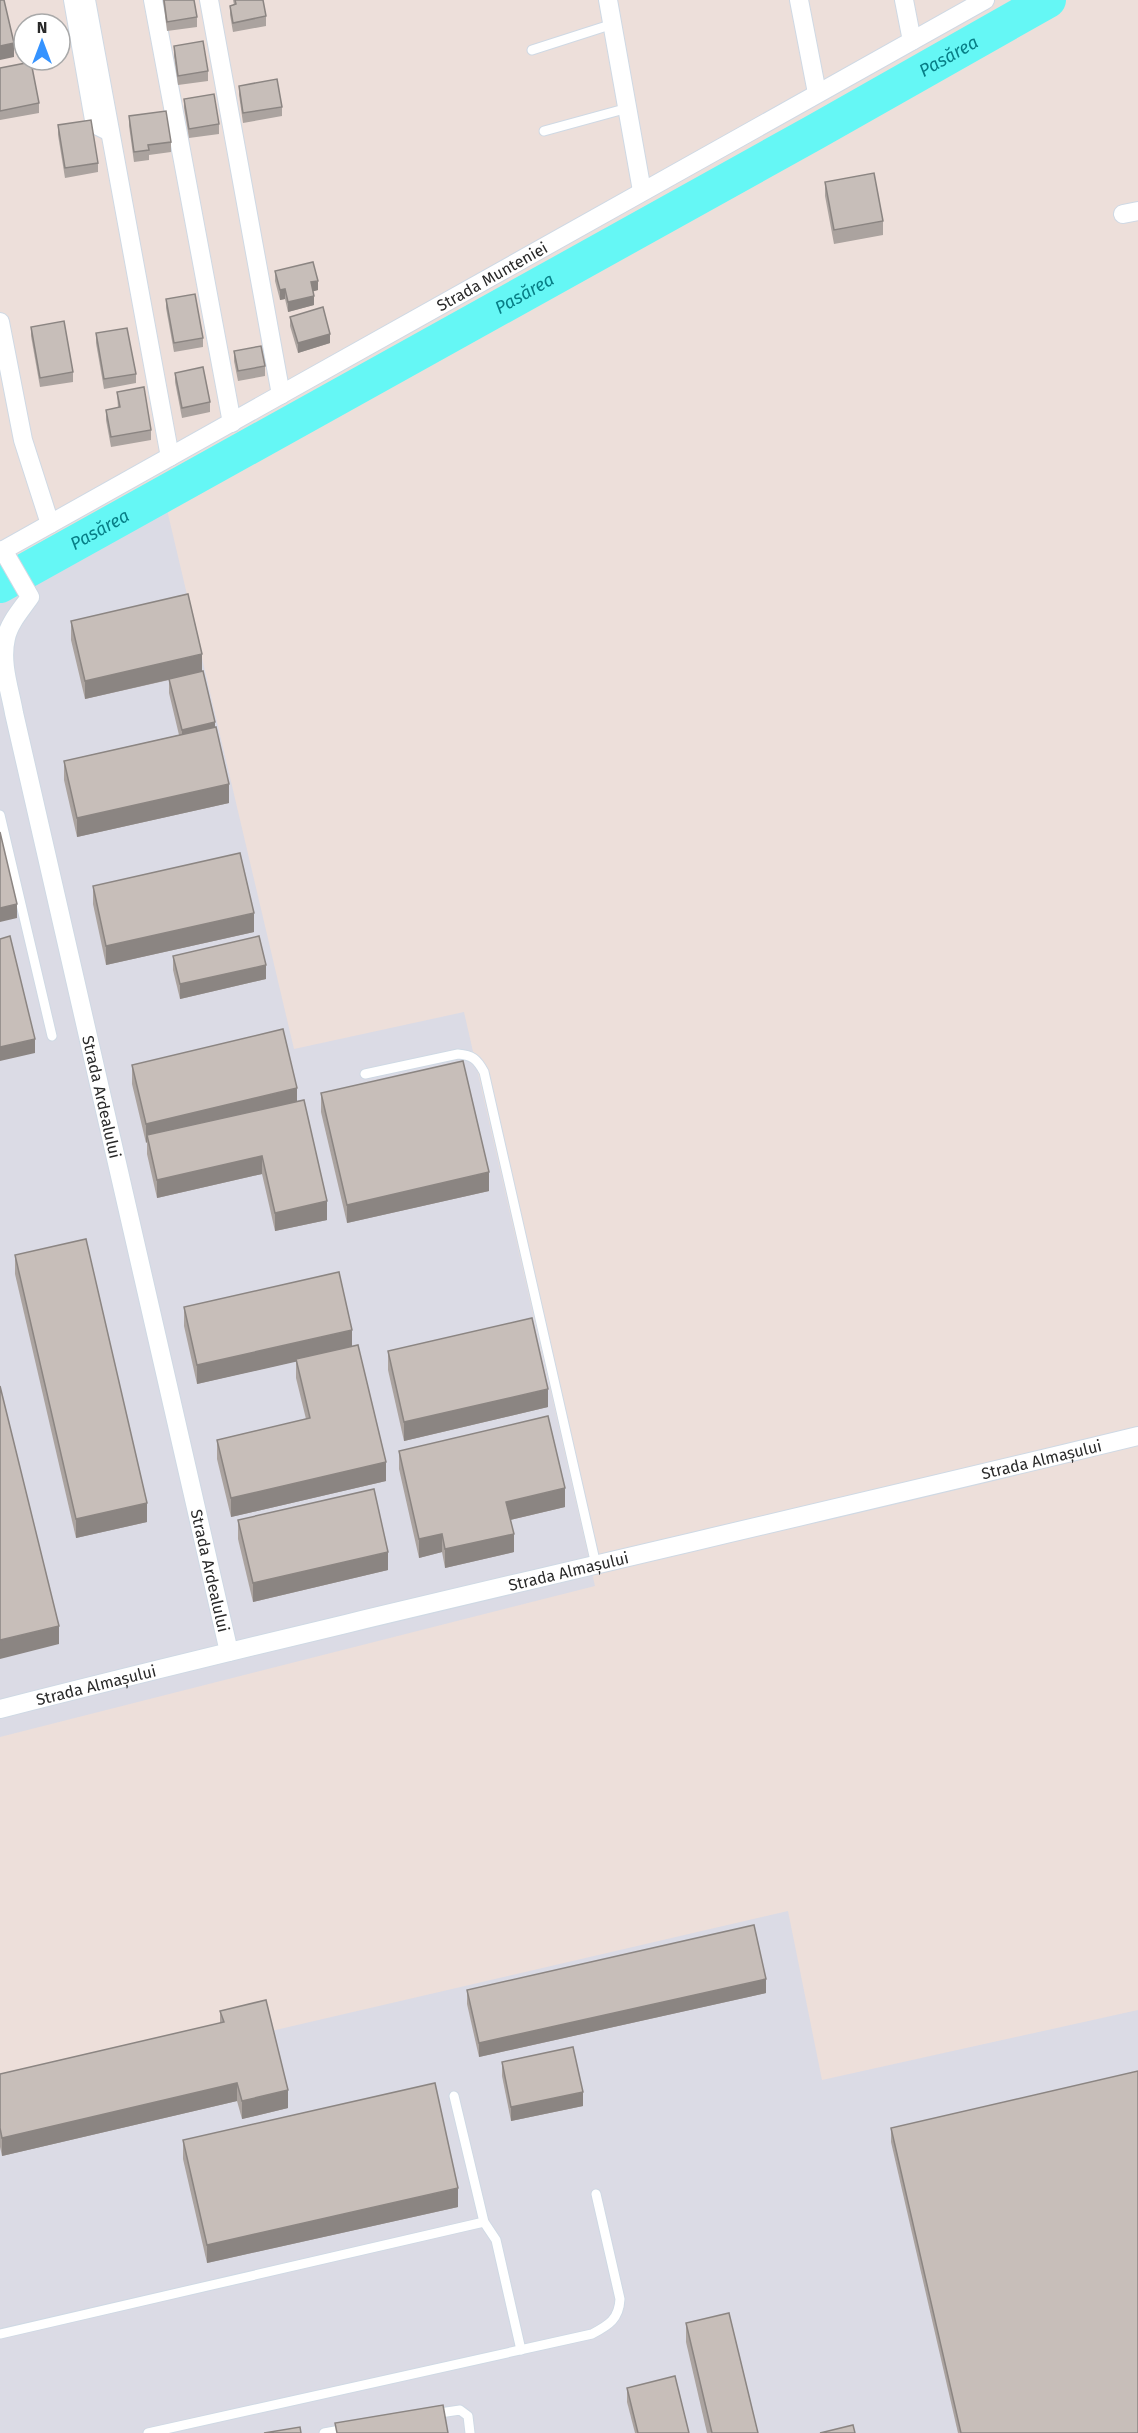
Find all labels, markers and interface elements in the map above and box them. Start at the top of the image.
north arrow [12,12,72,72]
text: N [37,18,47,37]
water label: Pasărea [915,31,982,82]
street label: Strada Munteniei [434,238,551,315]
water label: Pasărea [491,268,558,319]
water label: Pasărea [66,504,133,555]
street label: Strada Ardealului [78,1034,125,1160]
street label: Strada Almașului [980,1436,1104,1483]
street label: Strada Ardealului [187,1508,233,1634]
street label: Strada Almașului [507,1548,631,1595]
street label: Strada Almașului [34,1661,158,1709]

